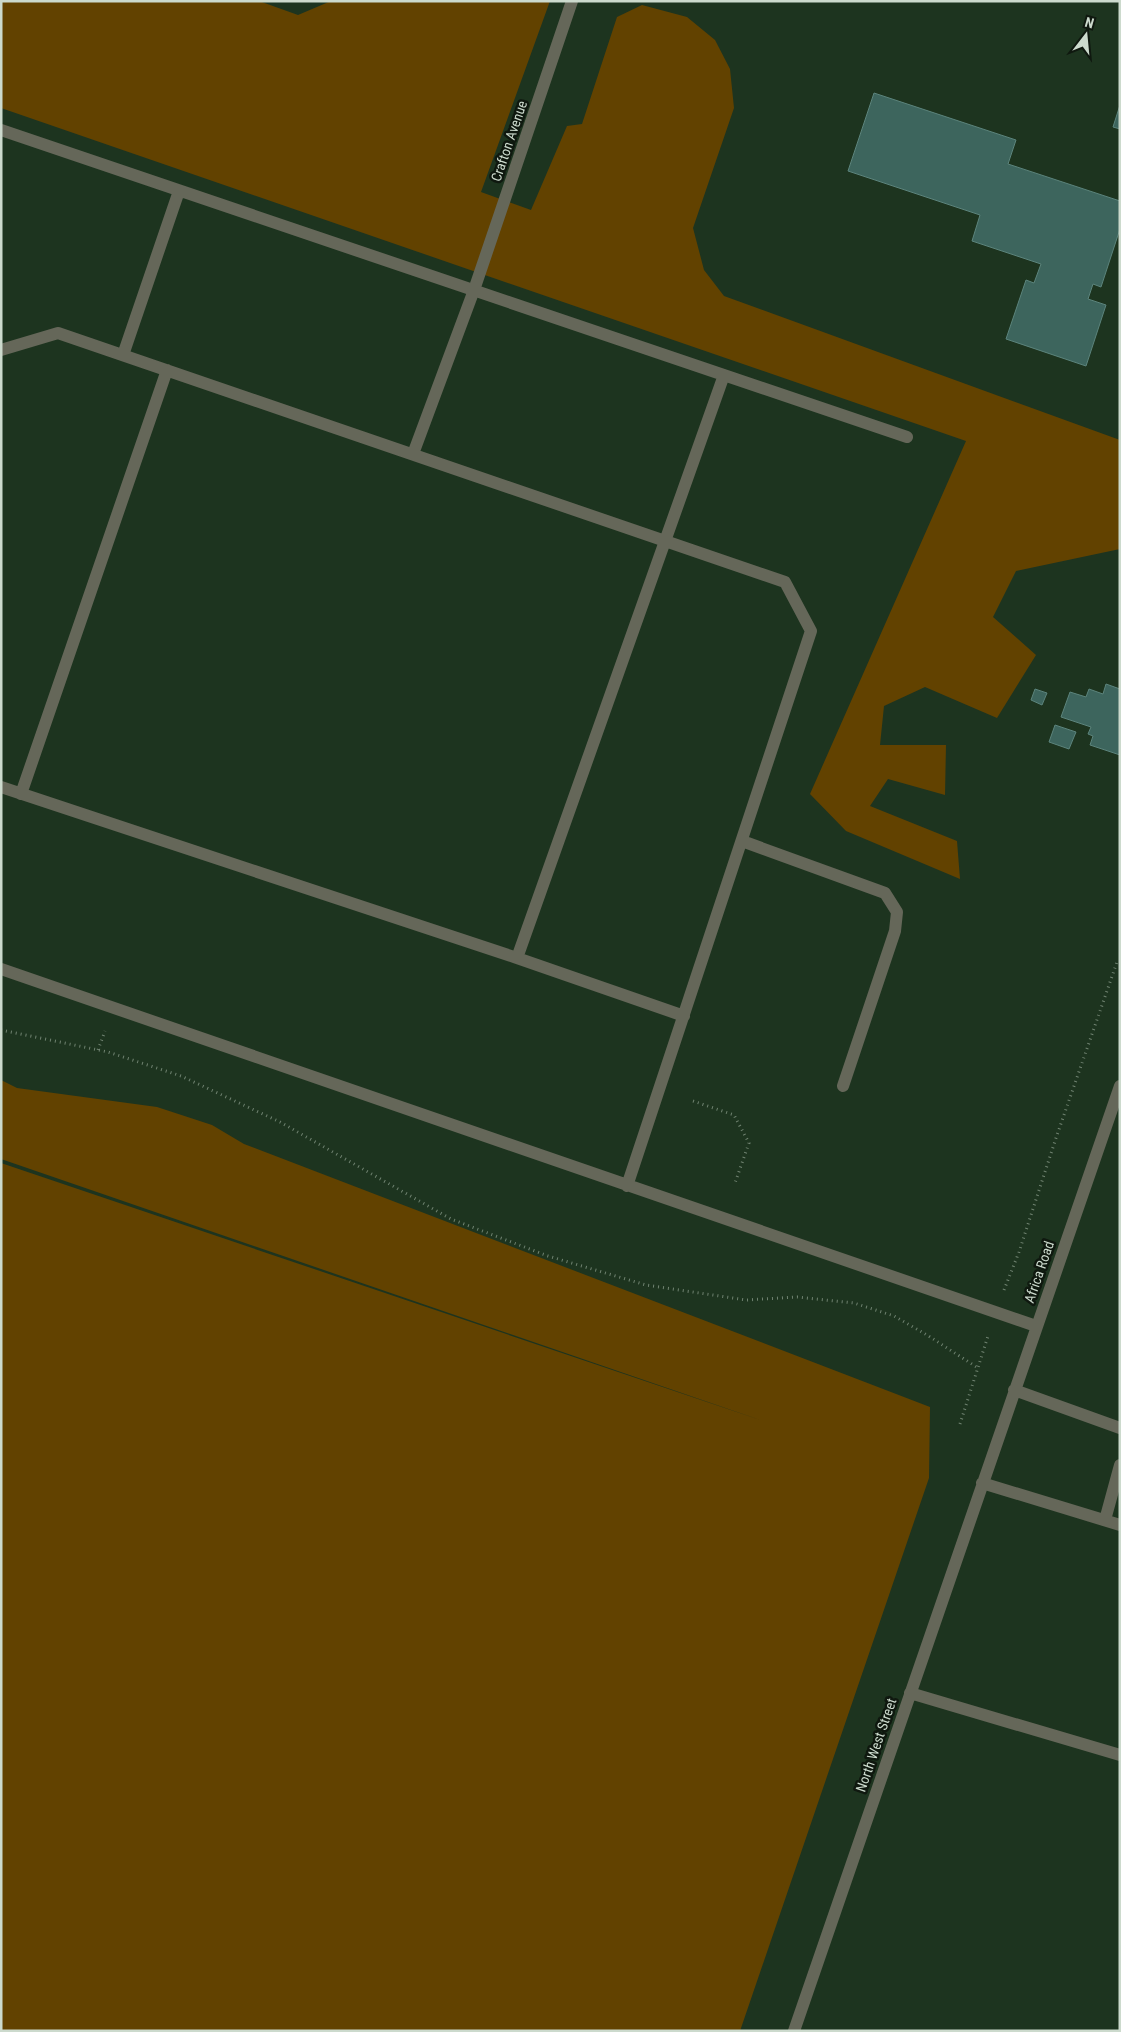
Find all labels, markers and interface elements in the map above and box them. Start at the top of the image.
north arrow [1061,10,1111,60]
text: N [1083,14,1096,31]
street label: Crafton Avenue [488,98,530,184]
street label: Africa Road [1021,1239,1057,1305]
street label: North West Street [852,1696,900,1794]

